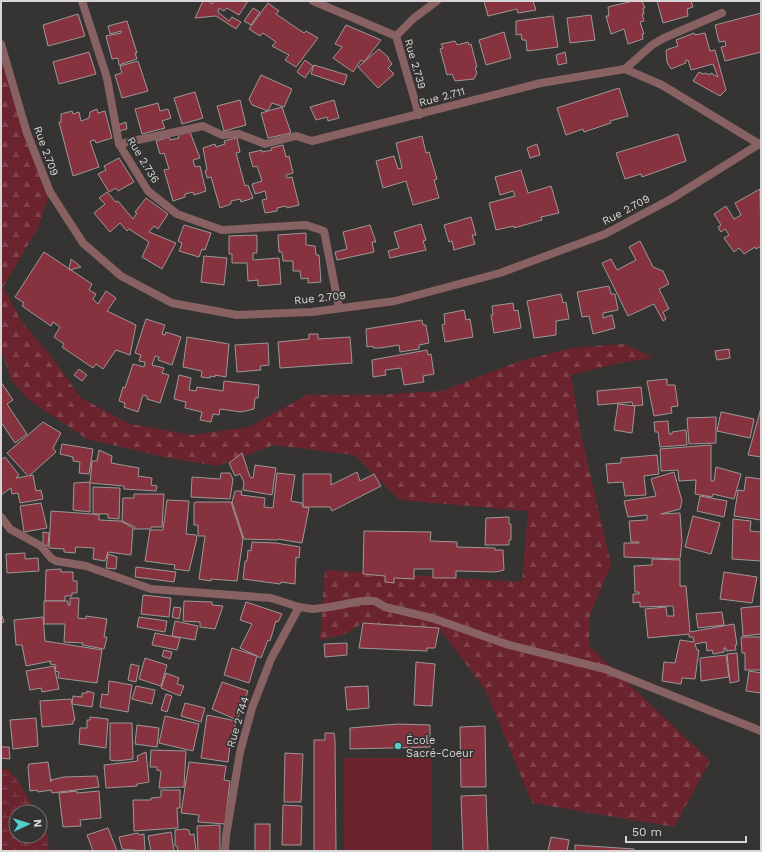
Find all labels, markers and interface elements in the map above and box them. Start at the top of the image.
street label: Rue 2.739 [402,37,428,91]
street label: Rue 2.711 [418,85,466,109]
street label: Rue 2.709 [31,124,61,178]
street label: Rue 2.736 [124,134,162,186]
street label: Rue 2.709 [600,192,652,228]
street label: Rue 2.709 [293,289,347,307]
street label: Rue 2 744 [224,695,252,749]
place label: École Sacré-Coeur [406,733,474,760]
marker: École Sacré-Coeur [393,741,403,751]
north arrow [8,804,48,844]
scale bar [626,818,746,844]
text: N [31,819,44,828]
text: 50 m [632,825,662,839]

